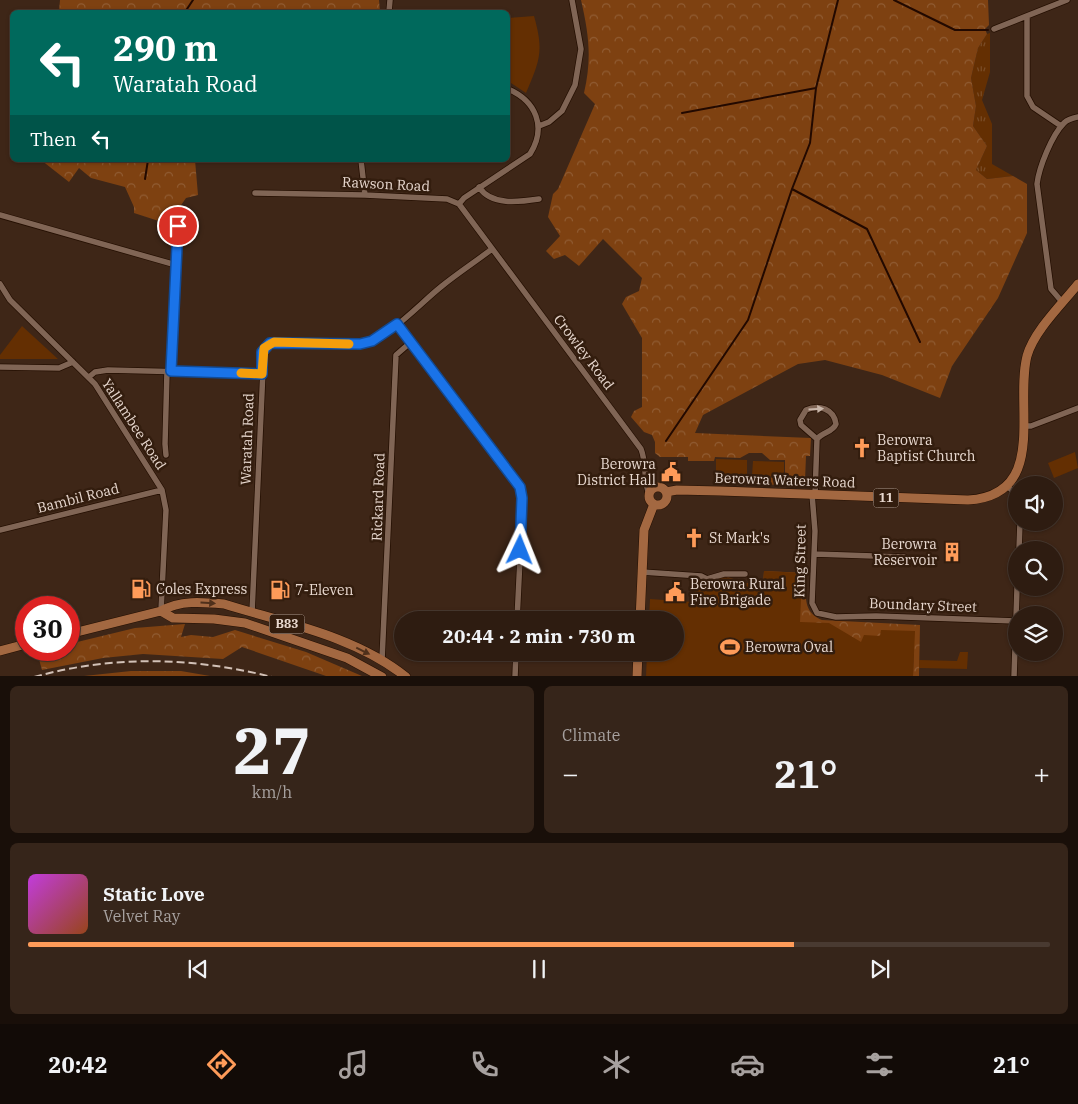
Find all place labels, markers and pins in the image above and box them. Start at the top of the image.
pin [157,205,199,247]
place label: Berowra Baptist Church [877,431,976,465]
church icon: Berowra Baptist Church [851,437,873,459]
place label: Berowra District Hall [577,455,656,489]
public building icon: Berowra District Hall [660,461,682,483]
church icon: St Mark's [683,527,705,549]
place label: St Mark's [709,529,770,547]
place label: Berowra Reservoir [873,535,938,569]
building icon: Berowra Reservoir [941,541,963,563]
place label: Berowra Rural Fire Brigade [690,575,785,609]
fuel station icon: Coles Express [130,578,152,600]
fuel station icon: 7-Eleven [269,579,291,601]
place label: Coles Express [156,580,247,598]
place label: 7-Eleven [295,581,353,599]
public building icon: Berowra Rural Fire Brigade [664,581,686,603]
sports icon: Berowra Oval [719,636,741,658]
place label: Berowra Oval [745,638,833,656]

